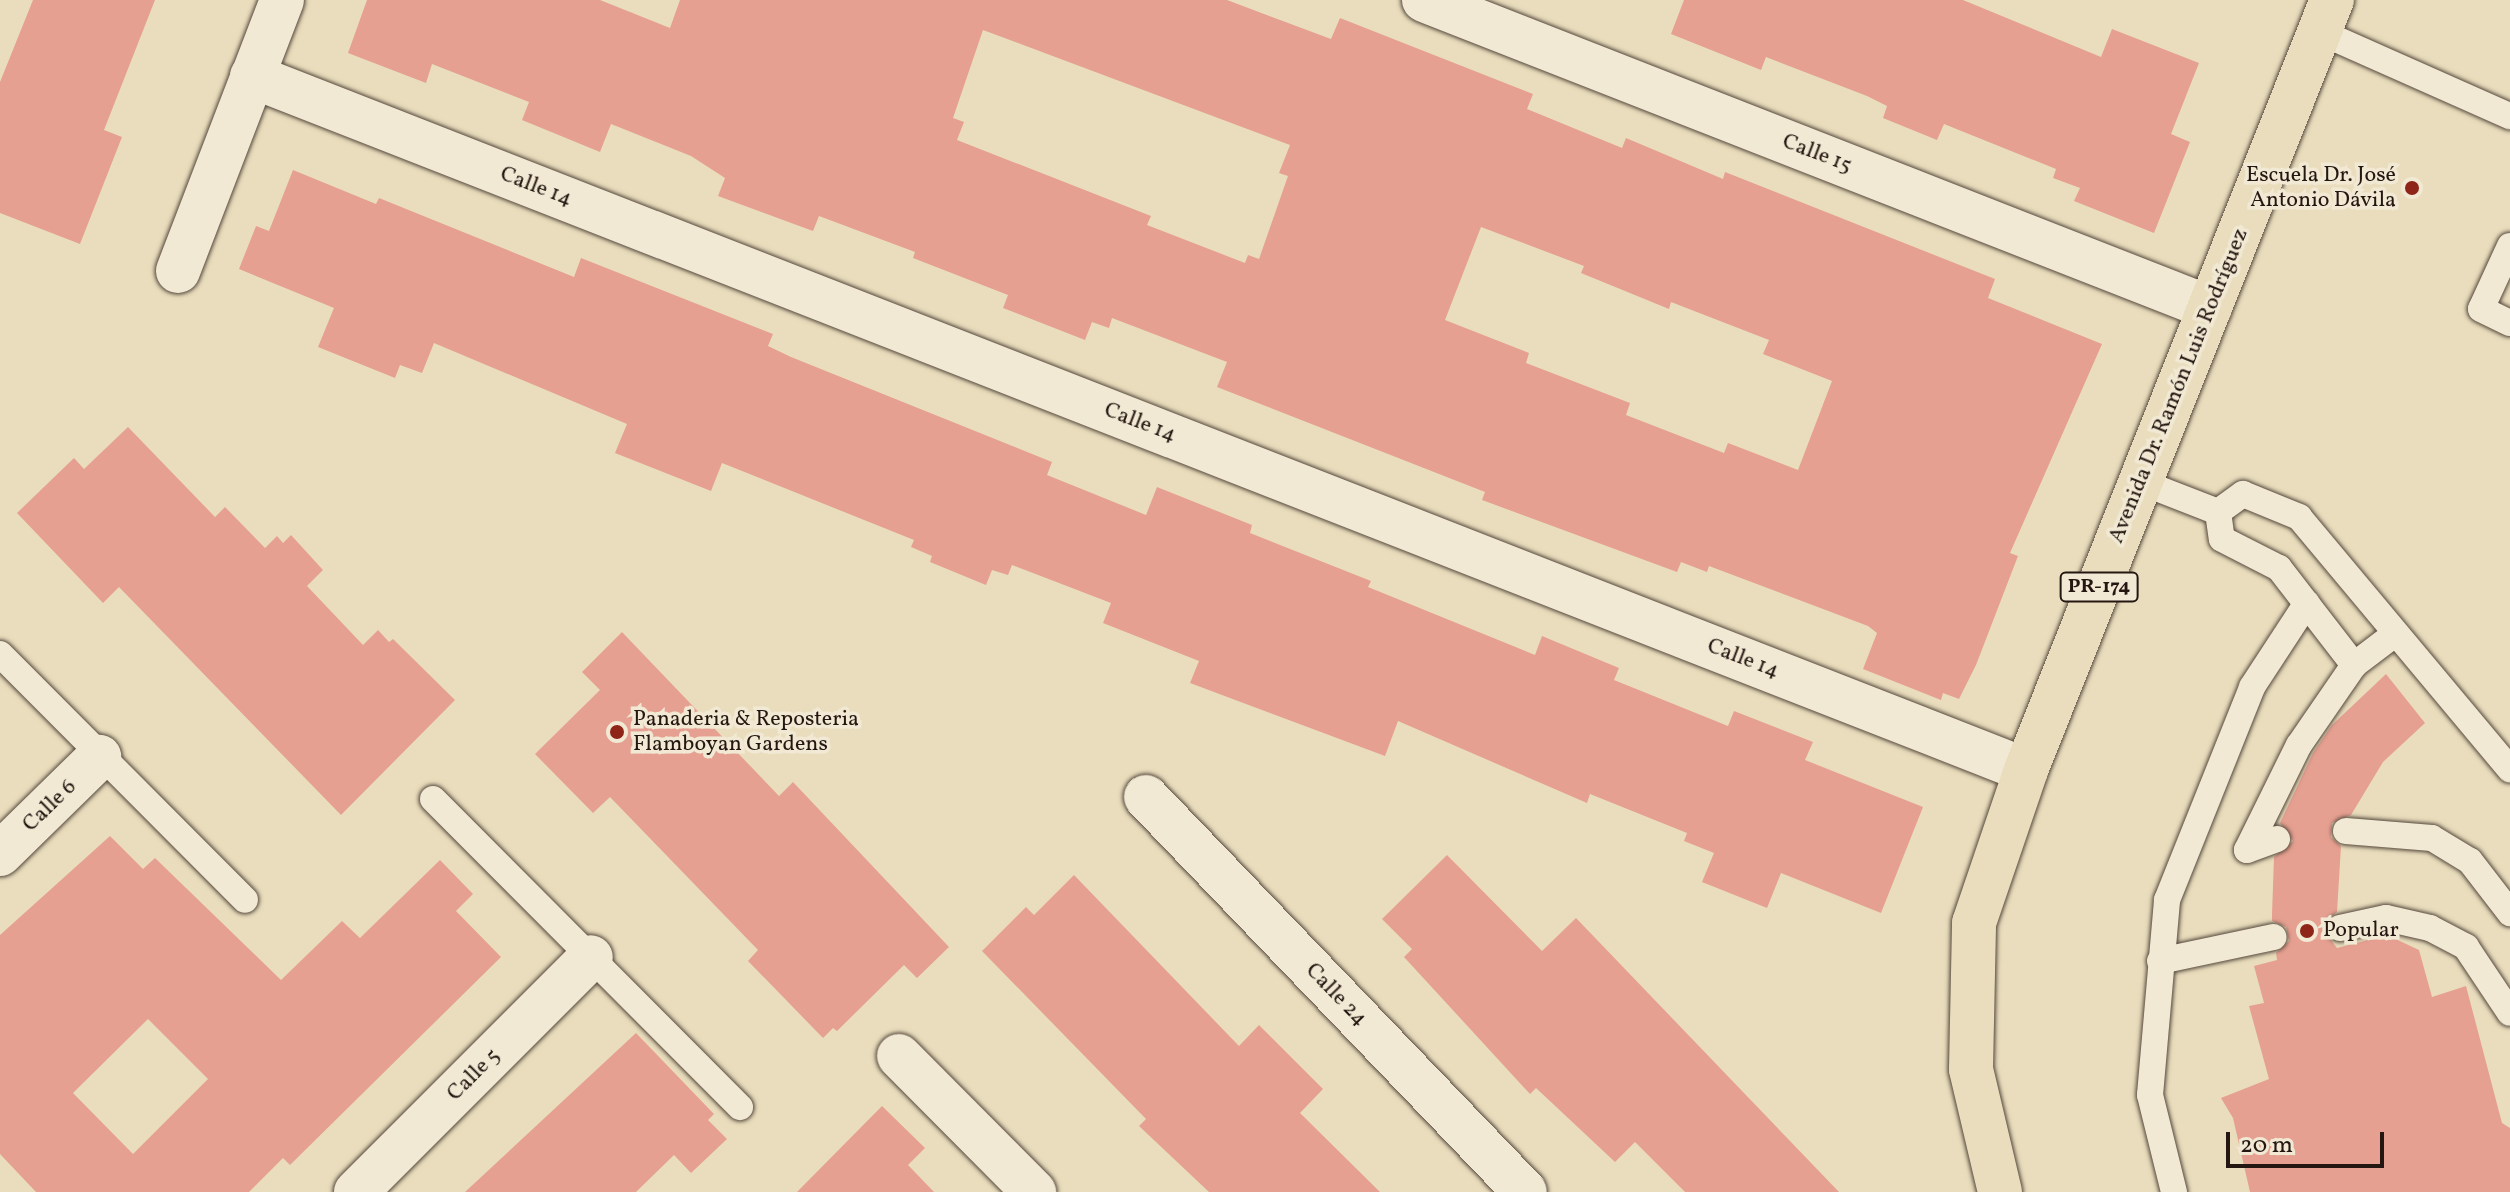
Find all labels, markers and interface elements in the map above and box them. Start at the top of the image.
street label: Calle 15 [1778,129,1856,179]
street label: Calle 14 [496,161,576,213]
place label: Escuela Dr. José Antonio Dávila [2246,162,2396,214]
marker: Escuela Dr. José Antonio Dávila [2403,179,2421,197]
street label: Avenida Dr. Ramón Luis Rodríguez [2104,225,2254,547]
street label: Calle 14 [1100,397,1180,449]
road number: PR-174 [2059,571,2139,603]
street label: Calle 14 [1703,633,1783,685]
place label: Panaderia & Reposteria Flamboyan Gardens [633,706,859,758]
marker: Panaderia & Reposteria Flamboyan Gardens [608,723,626,741]
street label: Calle 6 [18,774,82,838]
place label: Popular [2323,918,2399,944]
marker: Popular [2298,922,2316,940]
street label: Calle 24 [1300,958,1372,1032]
street label: Calle 5 [442,1043,506,1107]
scale bar [2230,1116,2388,1166]
text: 20 m [2240,1129,2293,1163]

